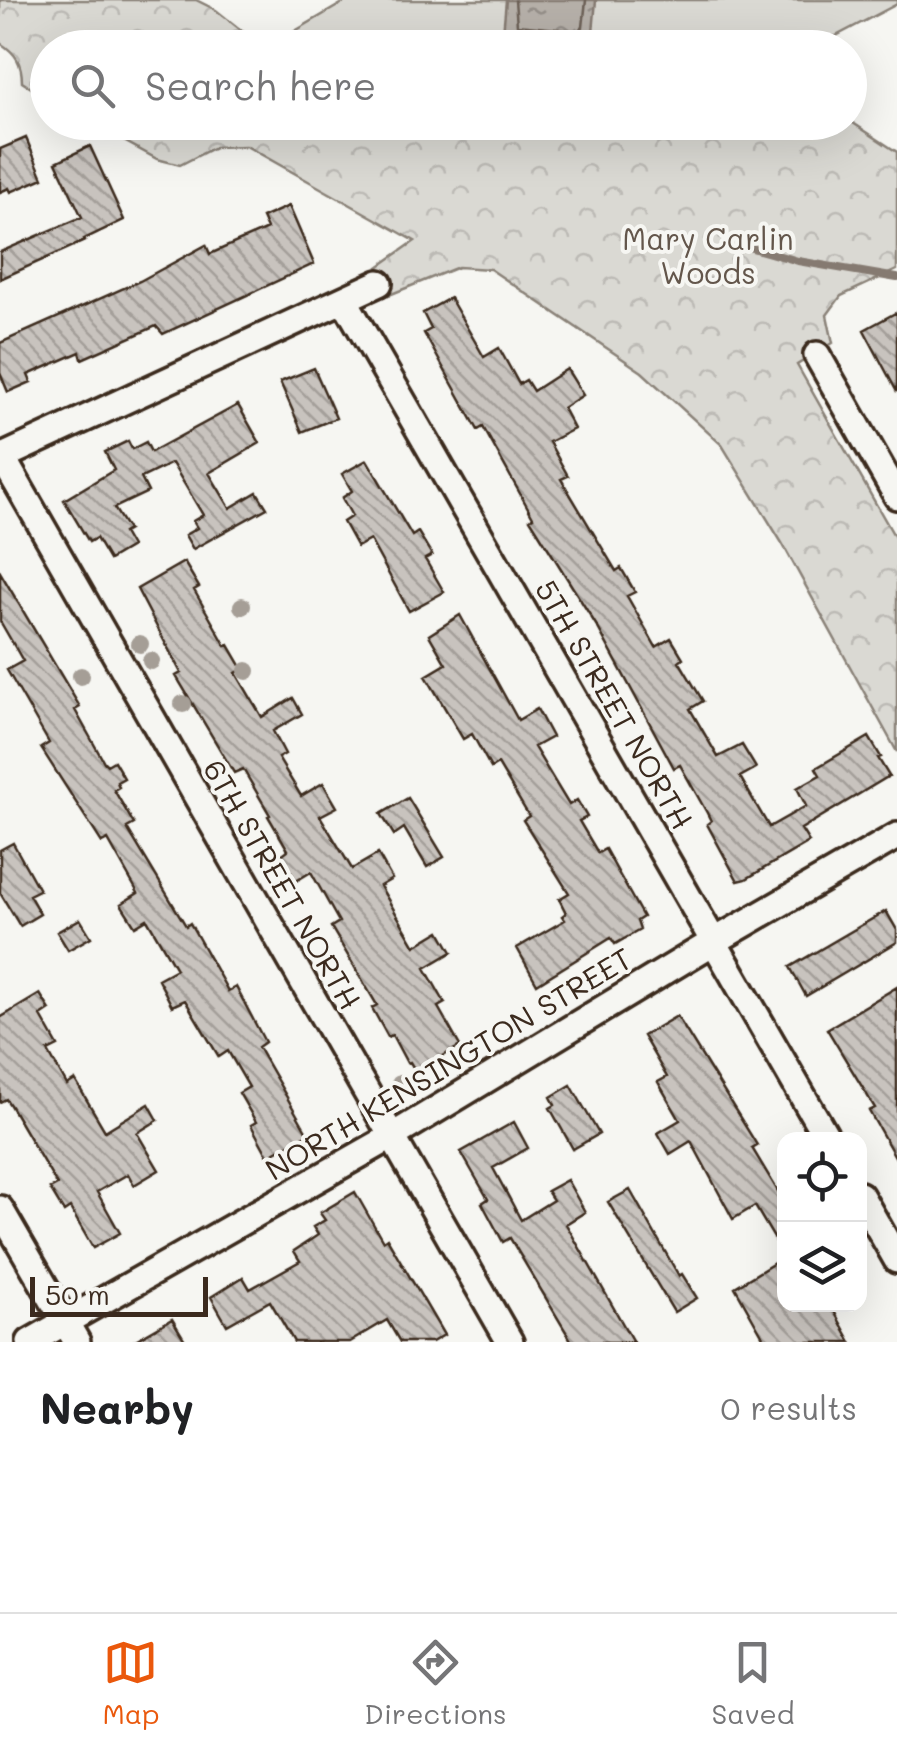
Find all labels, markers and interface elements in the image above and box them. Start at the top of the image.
search box [30,30,867,140]
icon: search [65,58,120,113]
text: Search here [145,60,376,110]
park label: Mary Carlin Woods [622,218,794,292]
street label: 5TH STREET NORTH [527,572,703,836]
street label: 6TH STREET NORTH [195,752,371,1016]
street label: NORTH KENSINGTON STREET [257,937,639,1189]
map controls [777,1132,867,1312]
button: locate [777,1132,867,1222]
button: layers [777,1222,867,1312]
scale bar [30,1272,208,1316]
text: 50 m [45,1276,110,1312]
text: Nearby [40,1380,194,1435]
text: 0 results [720,1386,857,1428]
tab: Map [102,1635,159,1731]
tab: Directions [364,1635,507,1731]
tab: Saved [711,1635,795,1731]

